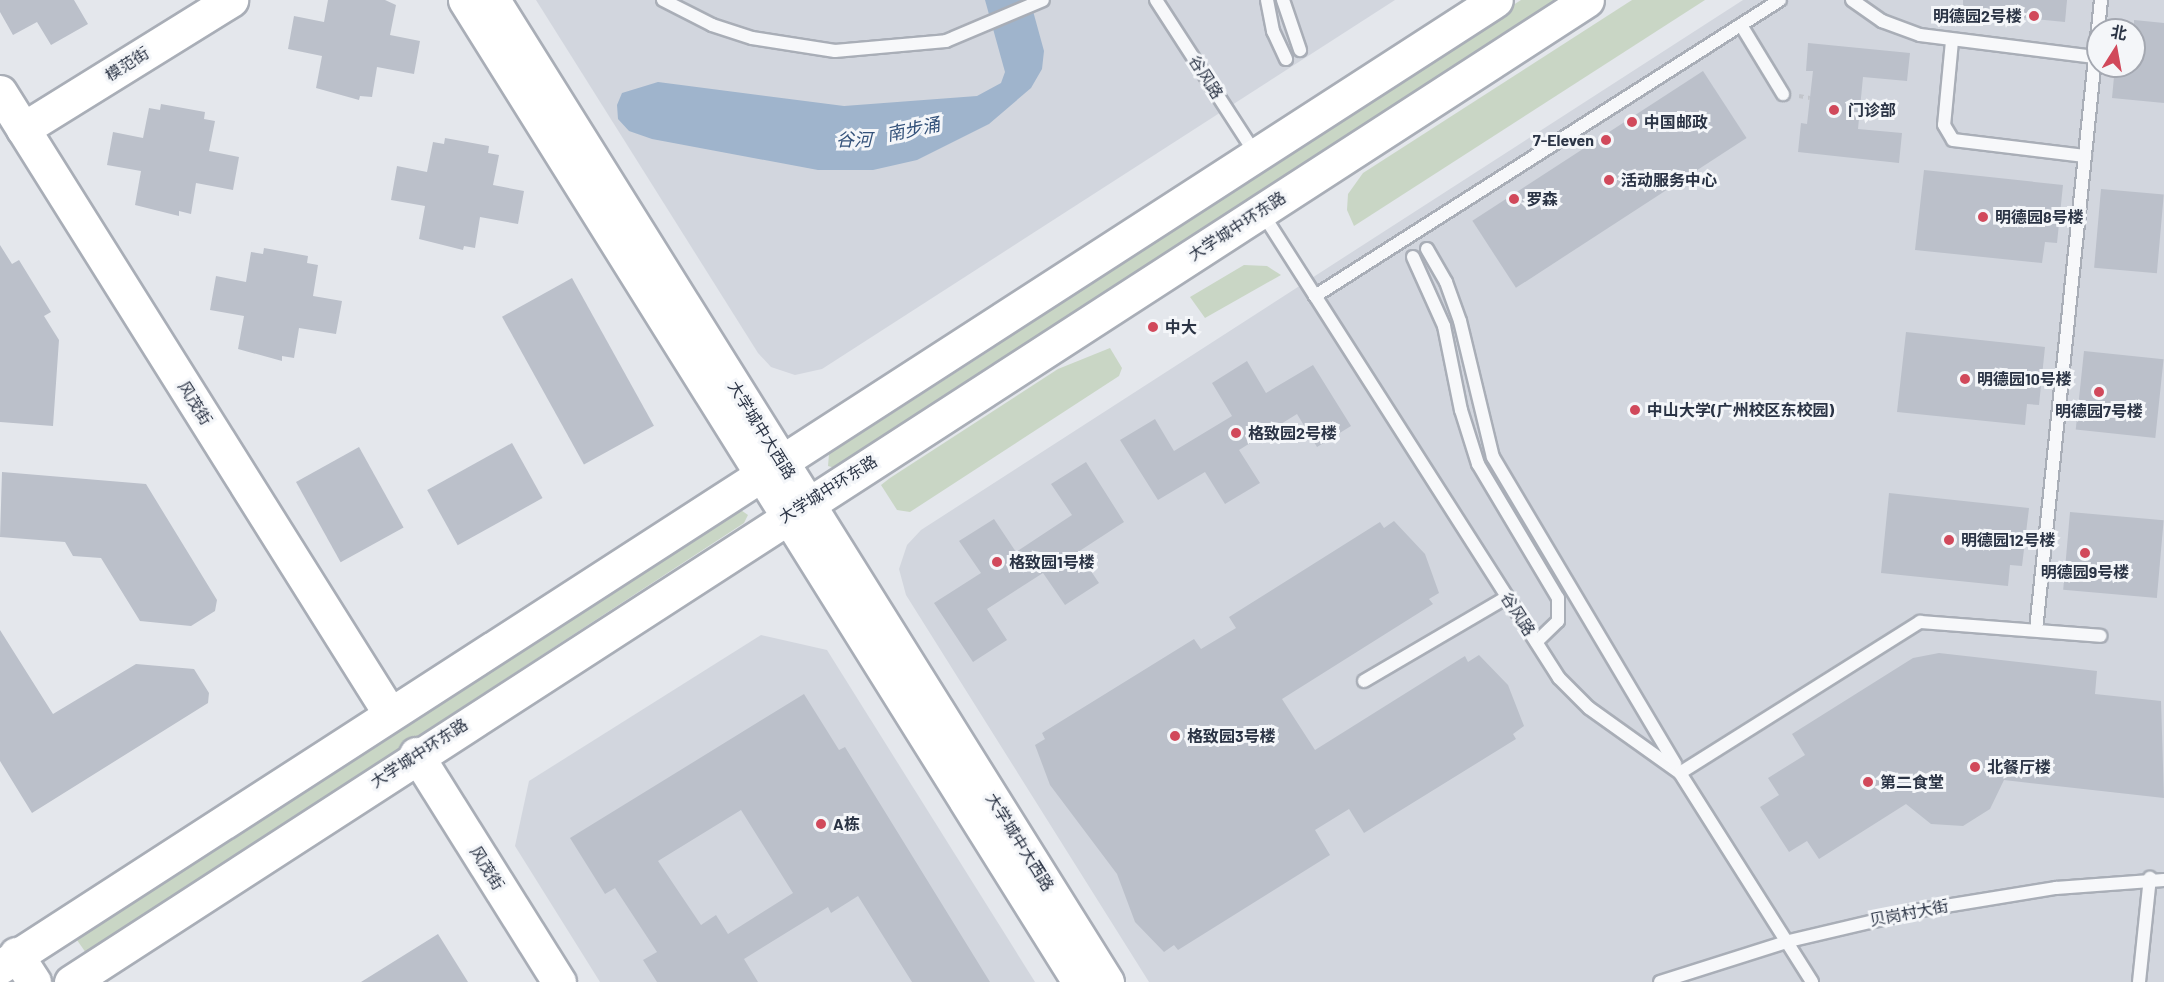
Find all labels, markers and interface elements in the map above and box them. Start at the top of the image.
place label: 明德园2号楼 [1933,6,2022,26]
marker: 明德园2号楼 [2027,9,2041,23]
north arrow [2086,18,2146,78]
text: 北 [2109,21,2129,43]
street label: 模范街 [102,43,152,85]
street label: 谷风路 [1185,52,1227,102]
place label: 门诊部 [1848,100,1896,120]
marker: 门诊部 [1825,101,1843,119]
place label: 中国邮政 [1644,112,1708,132]
water label: 南步涌 [884,113,942,145]
marker: 中国邮政 [1625,115,1639,129]
water label: 谷河 [836,128,872,150]
place label: 7-Eleven [1533,130,1594,150]
marker: 7-Eleven [1599,133,1613,147]
place label: 活动服务中心 [1621,170,1717,190]
marker: 活动服务中心 [1602,173,1616,187]
street label: 大学城中环东路 [1185,187,1289,265]
place label: 罗森 [1526,189,1558,209]
marker: 罗森 [1507,192,1521,206]
place label: 明德园8号楼 [1995,207,2084,227]
marker: 明德园8号楼 [1976,210,1990,224]
place label: 中大 [1165,317,1197,337]
marker: 中大 [1146,320,1160,334]
place label: 明德园10号楼 [1977,369,2072,389]
marker: 明德园10号楼 [1958,372,1972,386]
street label: 大学城中大西路 [724,377,800,483]
street label: 风茂街 [174,378,216,428]
marker: 明德园7号楼 [2092,385,2106,399]
place label: 中山大学(广州校区东校园) [1647,400,1834,420]
place label: 明德园7号楼 [2055,401,2143,421]
marker: 中山大学(广州校区东校园) [1628,403,1642,417]
place label: 格致园2号楼 [1248,423,1337,443]
marker: 格致园2号楼 [1229,426,1243,440]
street label: 大学城中环东路 [775,451,881,527]
place label: 明德园12号楼 [1961,530,2056,550]
marker: 明德园12号楼 [1942,533,1956,547]
marker: 明德园9号楼 [2078,546,2092,560]
place label: 格致园1号楼 [1009,552,1095,572]
marker: 格致园1号楼 [990,555,1004,569]
place label: 明德园9号楼 [2041,562,2129,582]
street label: 谷风路 [1497,589,1539,639]
street label: 大学城中环东路 [367,714,471,792]
place label: 格致园3号楼 [1187,726,1276,746]
marker: 格致园3号楼 [1168,729,1182,743]
place label: 北餐厅楼 [1987,757,2051,777]
marker: 北餐厅楼 [1968,760,1982,774]
place label: 第二食堂 [1880,772,1944,792]
marker: 第二食堂 [1861,775,1875,789]
street label: 大学城中大西路 [982,789,1058,895]
place label: A栋 [833,814,860,834]
marker: A栋 [814,817,828,831]
street label: 风茂街 [466,843,508,893]
street label: 贝岗村大街 [1868,896,1950,930]

